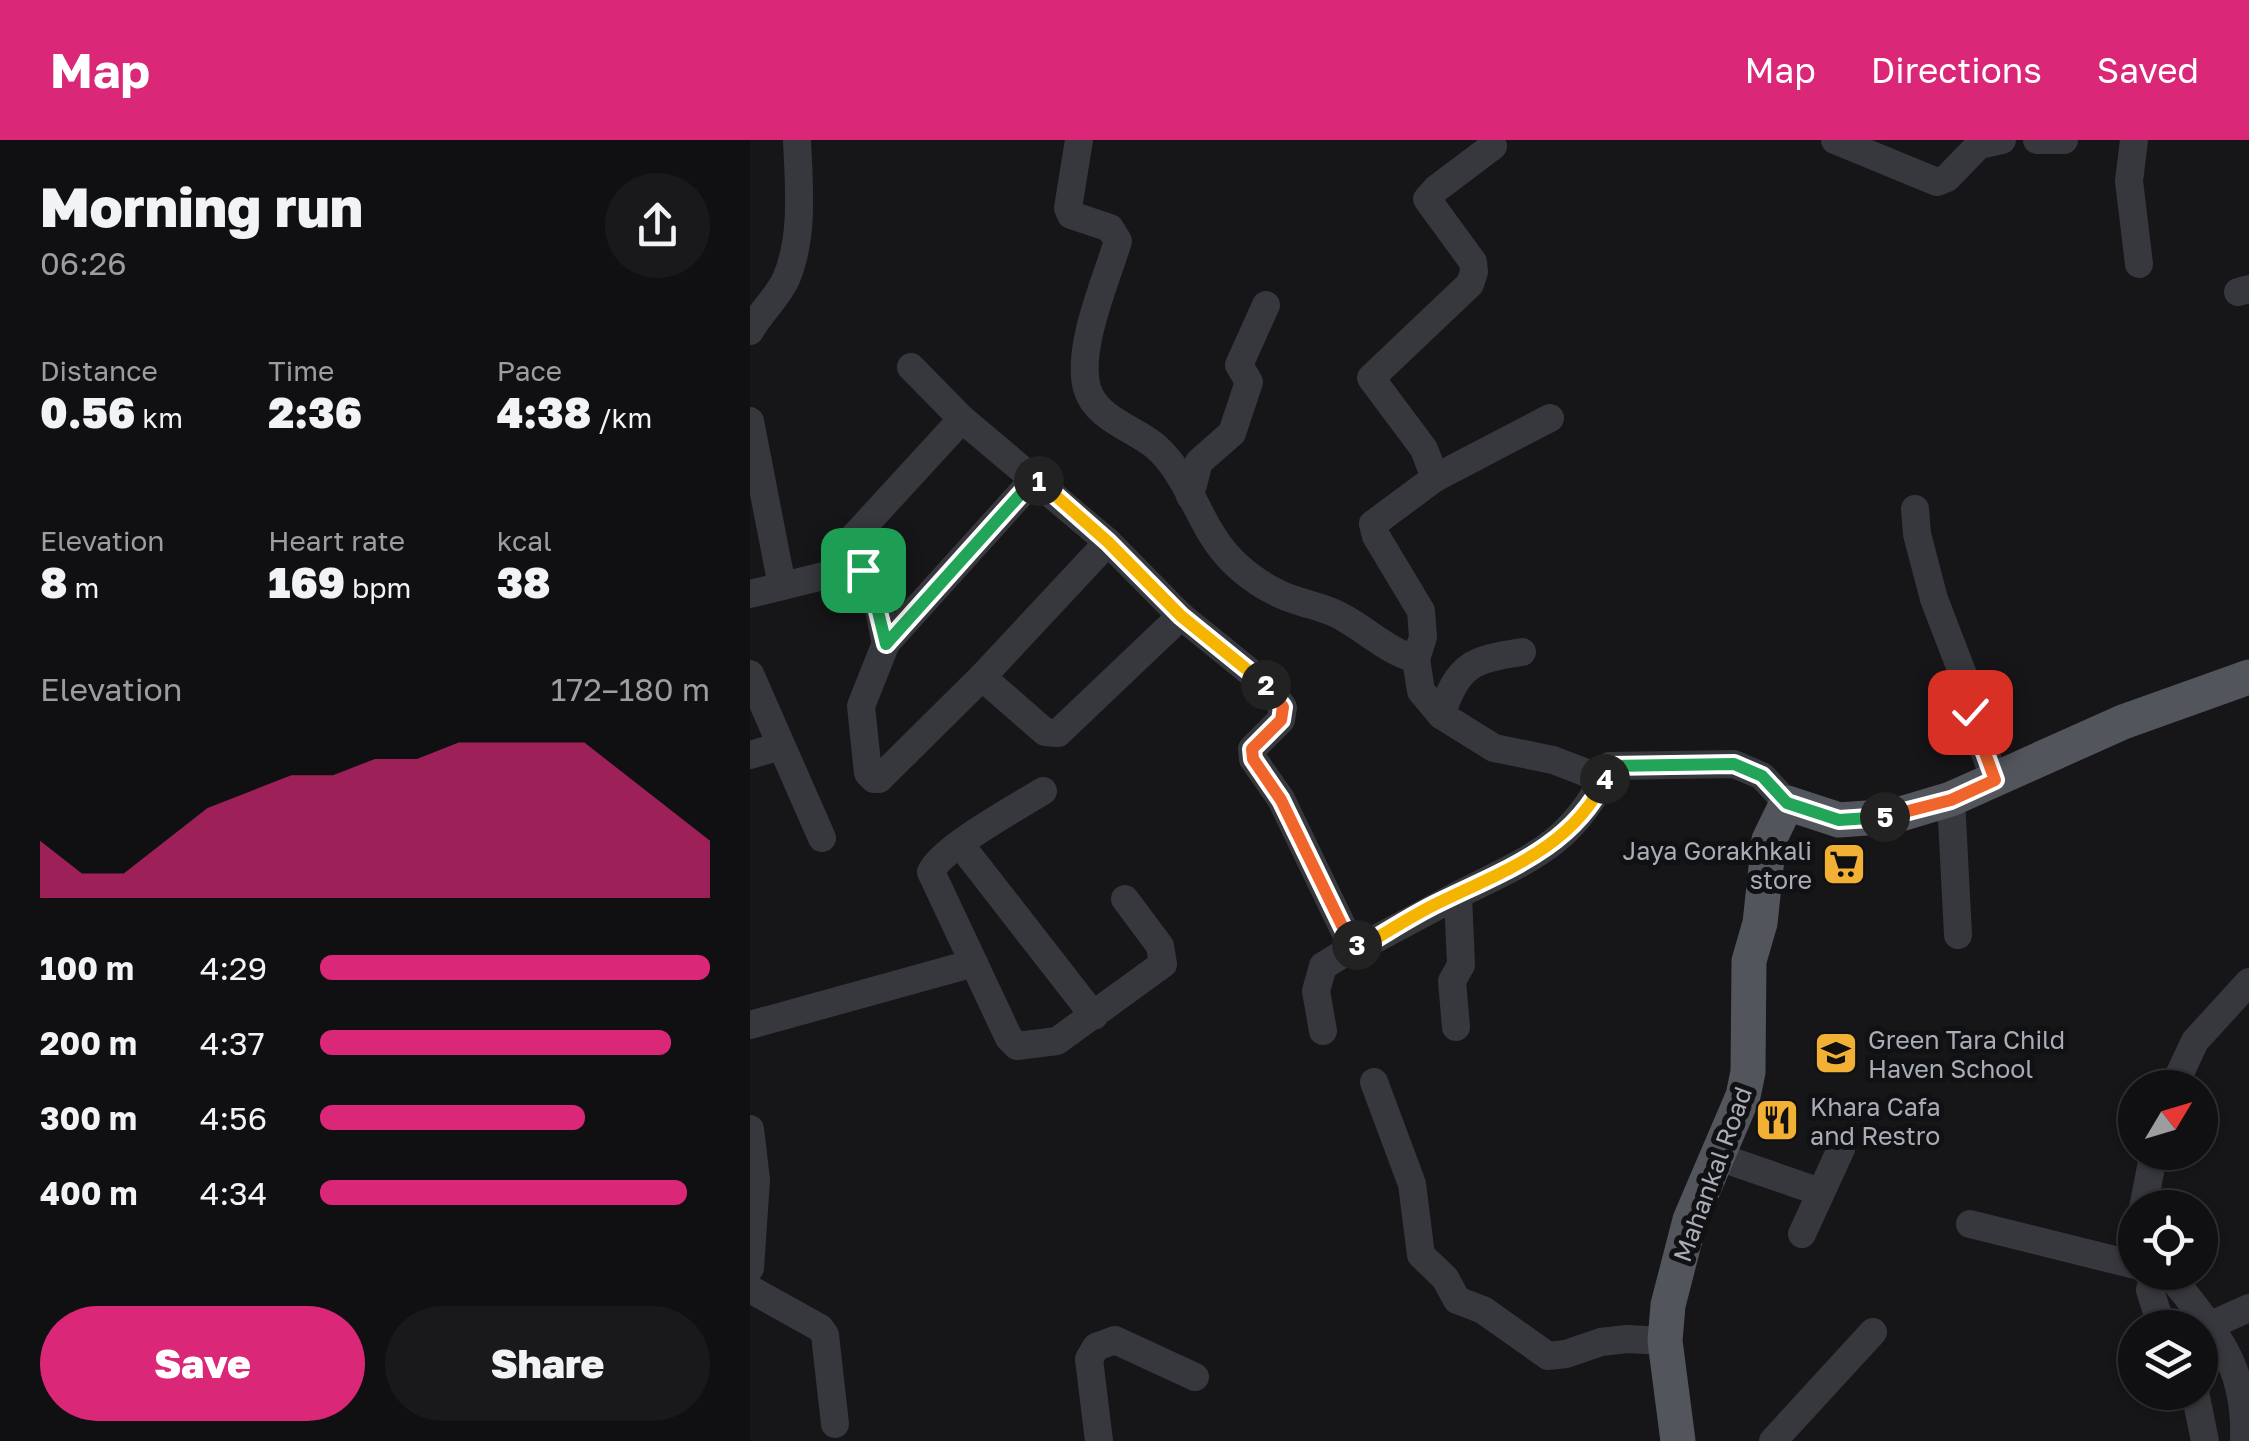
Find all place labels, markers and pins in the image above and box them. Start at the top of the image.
pin: 1 [1014,456,1064,506]
pin [821,528,906,613]
pin: 2 [1241,660,1291,710]
pin [1928,670,2013,755]
pin: 4 [1580,754,1630,804]
pin: 5 [1860,792,1910,842]
place label: Jaya Gorakhkali store [1622,835,1812,895]
supermarket icon: Jaya Gorakhkali store [1821,841,1867,887]
pin: 3 [1332,920,1382,970]
place label: Green Tara Child Haven School [1868,1024,2065,1084]
school or university icon: Green Tara Child Haven School [1813,1030,1859,1076]
place label: Khara Cafa and Restro [1810,1091,1941,1151]
restaurant icon: Khara Cafa and Restro [1754,1097,1800,1143]

